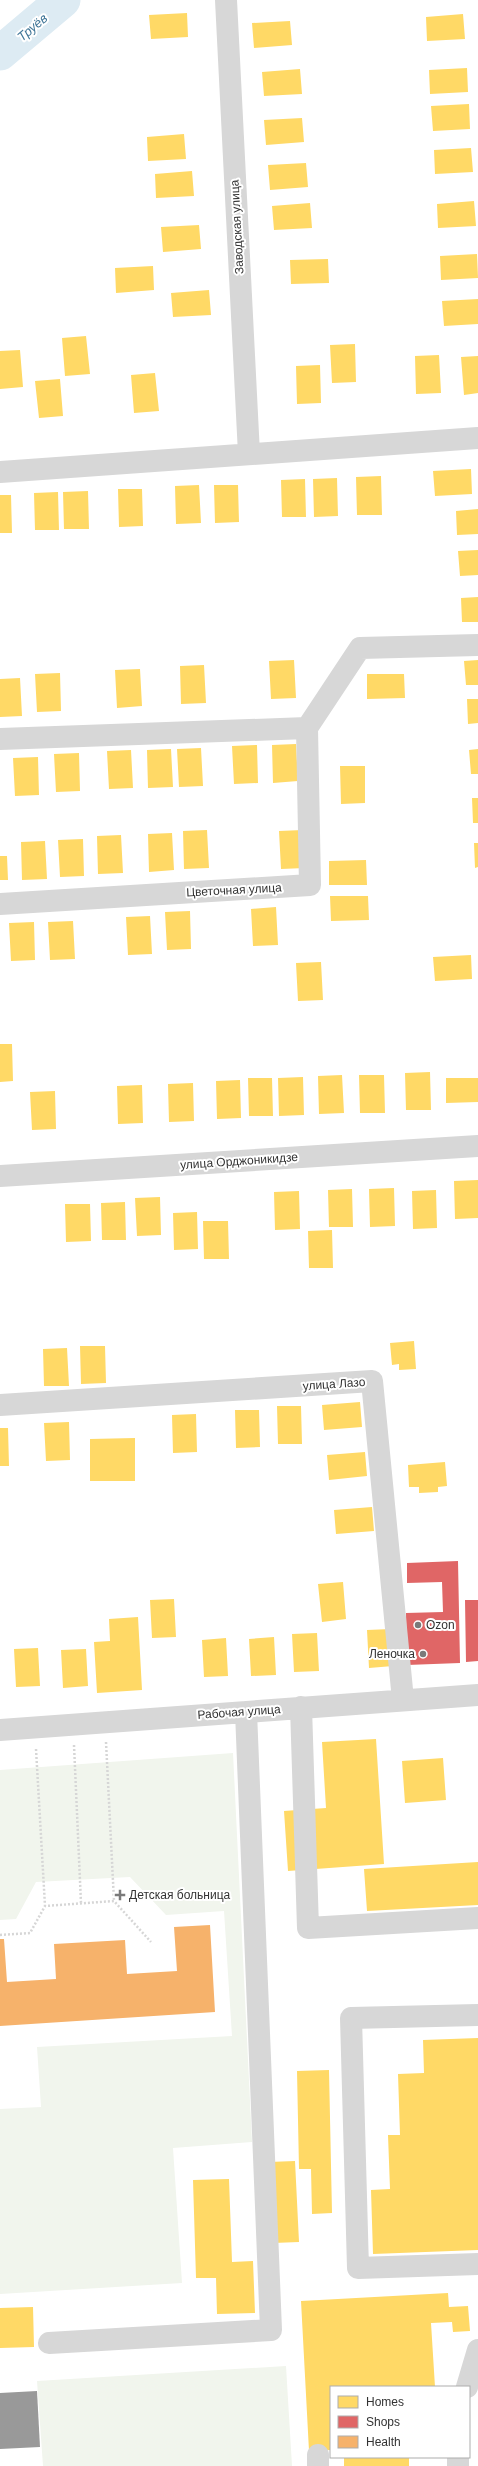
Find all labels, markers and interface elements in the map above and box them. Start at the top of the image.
water label: Труёв [14,10,51,44]
street label: Заводская улица [228,179,246,275]
street label: Цветочная улица [186,880,282,899]
street label: улица Орджоникидзе [180,1150,299,1172]
street label: улица Лазо [302,1375,366,1393]
place label: Ozon [426,1618,455,1632]
marker: Ozon [413,1620,423,1630]
place label: Леночка [369,1647,415,1661]
marker: Леночка [418,1649,428,1659]
street label: Рабочая улица [197,1702,281,1722]
place label: Детская больница [129,1888,231,1902]
marker: Детская больница [114,1889,126,1901]
legend [330,2386,470,2458]
text: Homes [366,2395,404,2409]
text: Shops [366,2415,400,2429]
text: Health [366,2435,401,2449]

